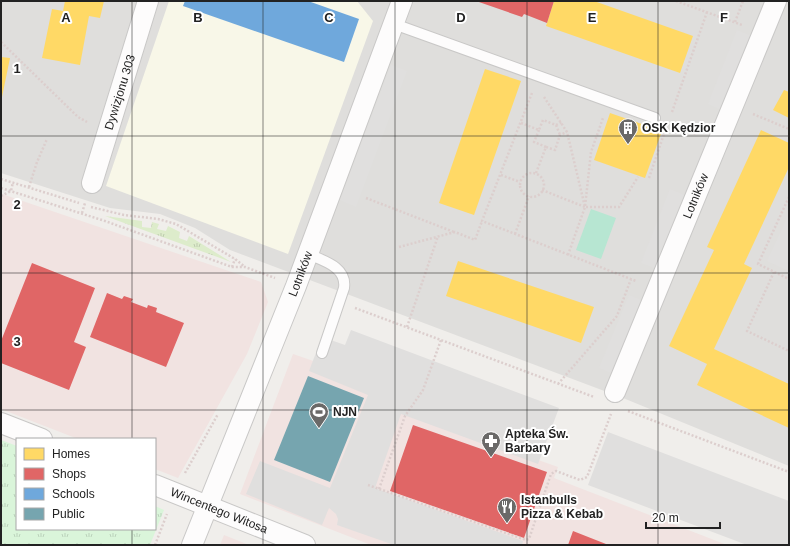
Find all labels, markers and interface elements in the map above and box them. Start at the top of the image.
text: A [61,10,71,25]
text: B [193,10,203,25]
text: C [324,10,334,25]
text: D [456,10,466,25]
text: E [588,10,597,25]
text: F [720,10,728,25]
street label: Dywizjonu 303 [102,52,138,132]
text: 1 [13,61,21,76]
building icon: OSK Kędzior [617,117,639,145]
place label: OSK Kędzior [642,121,716,135]
street label: Lotników [680,171,711,221]
text: 2 [13,197,21,212]
street label: Lotników [285,249,315,299]
text: 3 [13,334,21,349]
sports icon: NJN [308,401,330,429]
place label: NJN [333,405,357,419]
place label: Apteka Św. Barbary [505,426,569,455]
pharmacy icon: Apteka Św. Barbary [480,430,502,458]
legend [16,438,156,530]
text: Homes [52,447,90,461]
text: Shops [52,467,86,481]
street label: Wincentego Witosa [168,485,270,536]
text: Schools [52,487,95,501]
place label: Istanbulls Pizza & Kebab [521,493,603,521]
restaurant icon: Istanbulls Pizza & Kebab [496,496,518,524]
scale bar [646,504,720,530]
text: Public [52,507,85,521]
text: 20 m [652,511,679,525]

